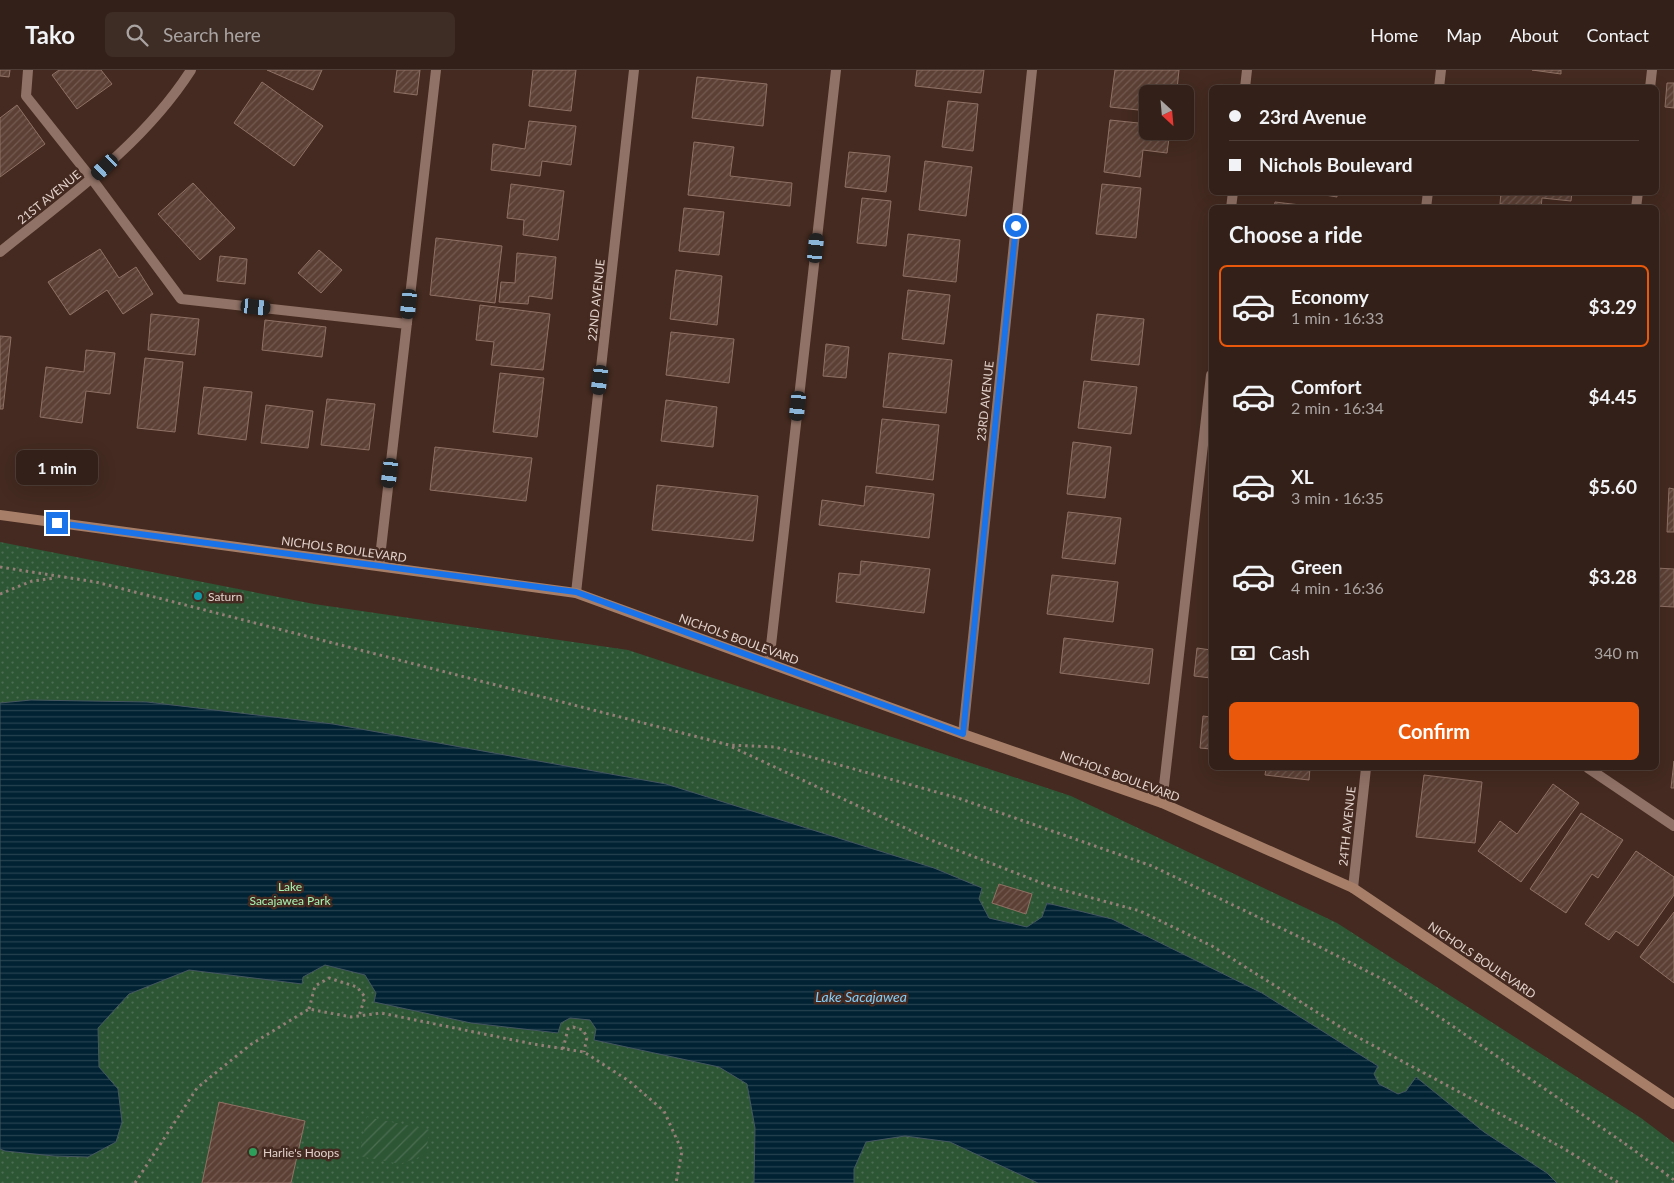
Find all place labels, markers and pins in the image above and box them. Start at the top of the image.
place label: Saturn [208,589,242,604]
marker: Saturn [192,590,204,602]
place label: Harlie's Hoops [263,1145,339,1160]
marker: Harlie's Hoops [247,1146,259,1158]

